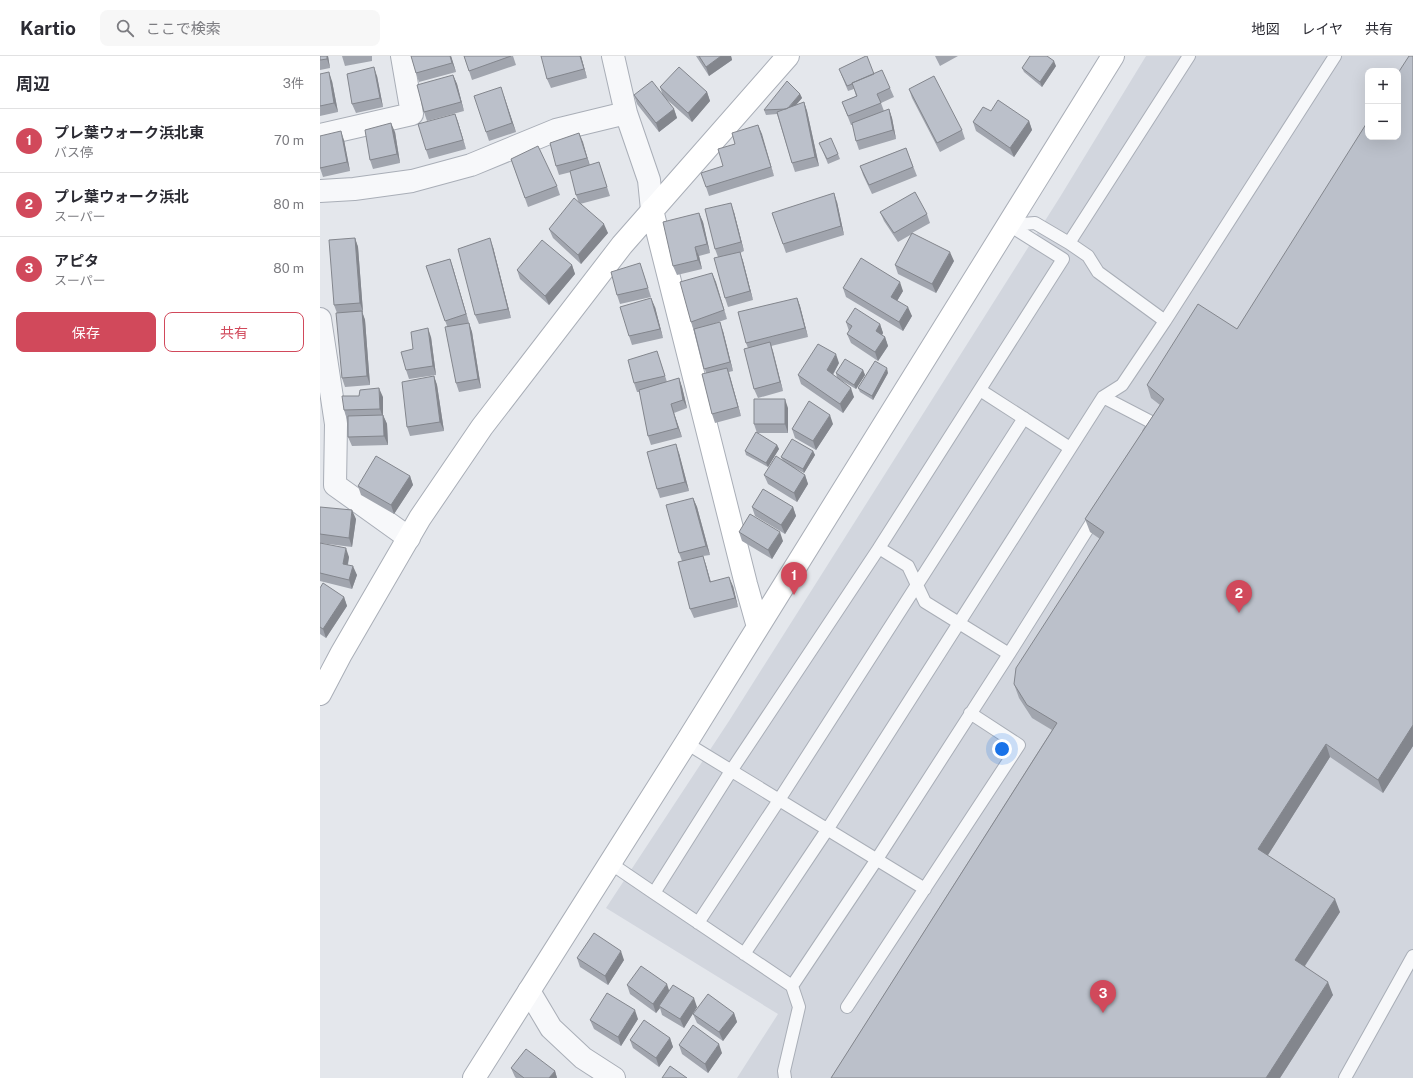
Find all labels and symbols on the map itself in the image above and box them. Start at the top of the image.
pin: 1 [781,562,807,595]
pin: 2 [1226,580,1252,613]
your location [992,739,1012,759]
pin: 3 [1090,980,1116,1013]

